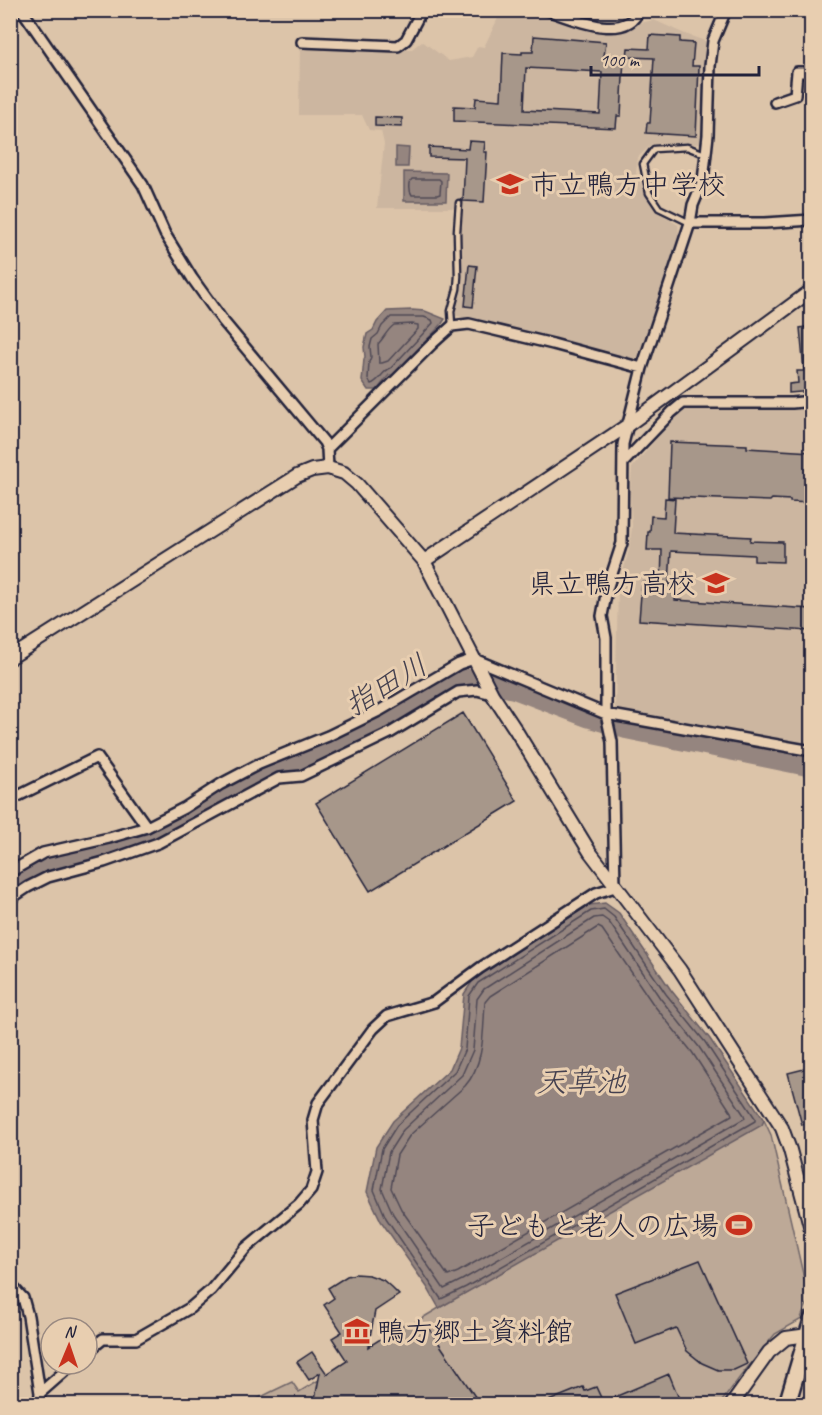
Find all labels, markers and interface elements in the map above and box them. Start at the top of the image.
scale bar [591,39,759,77]
text: 100 m [600,49,641,71]
place label: 市立鴨方中学校 [530,167,726,202]
school or university icon: 市立鴨方中学校 [495,169,525,199]
place label: 県立鴨方高校 [528,566,696,601]
school or university icon: 県立鴨方高校 [701,568,731,598]
water label: 指田川 [338,646,434,724]
water label: 天草池 [536,1063,627,1101]
place label: 子どもと老人の広場 [467,1208,719,1243]
sports icon: 子どもと老人の広場 [724,1210,754,1240]
place label: 鴨方郷土資料館 [377,1314,573,1349]
north arrow [39,1316,99,1376]
museum icon: 鴨方郷土資料館 [342,1316,372,1346]
text: N [64,1322,78,1342]

